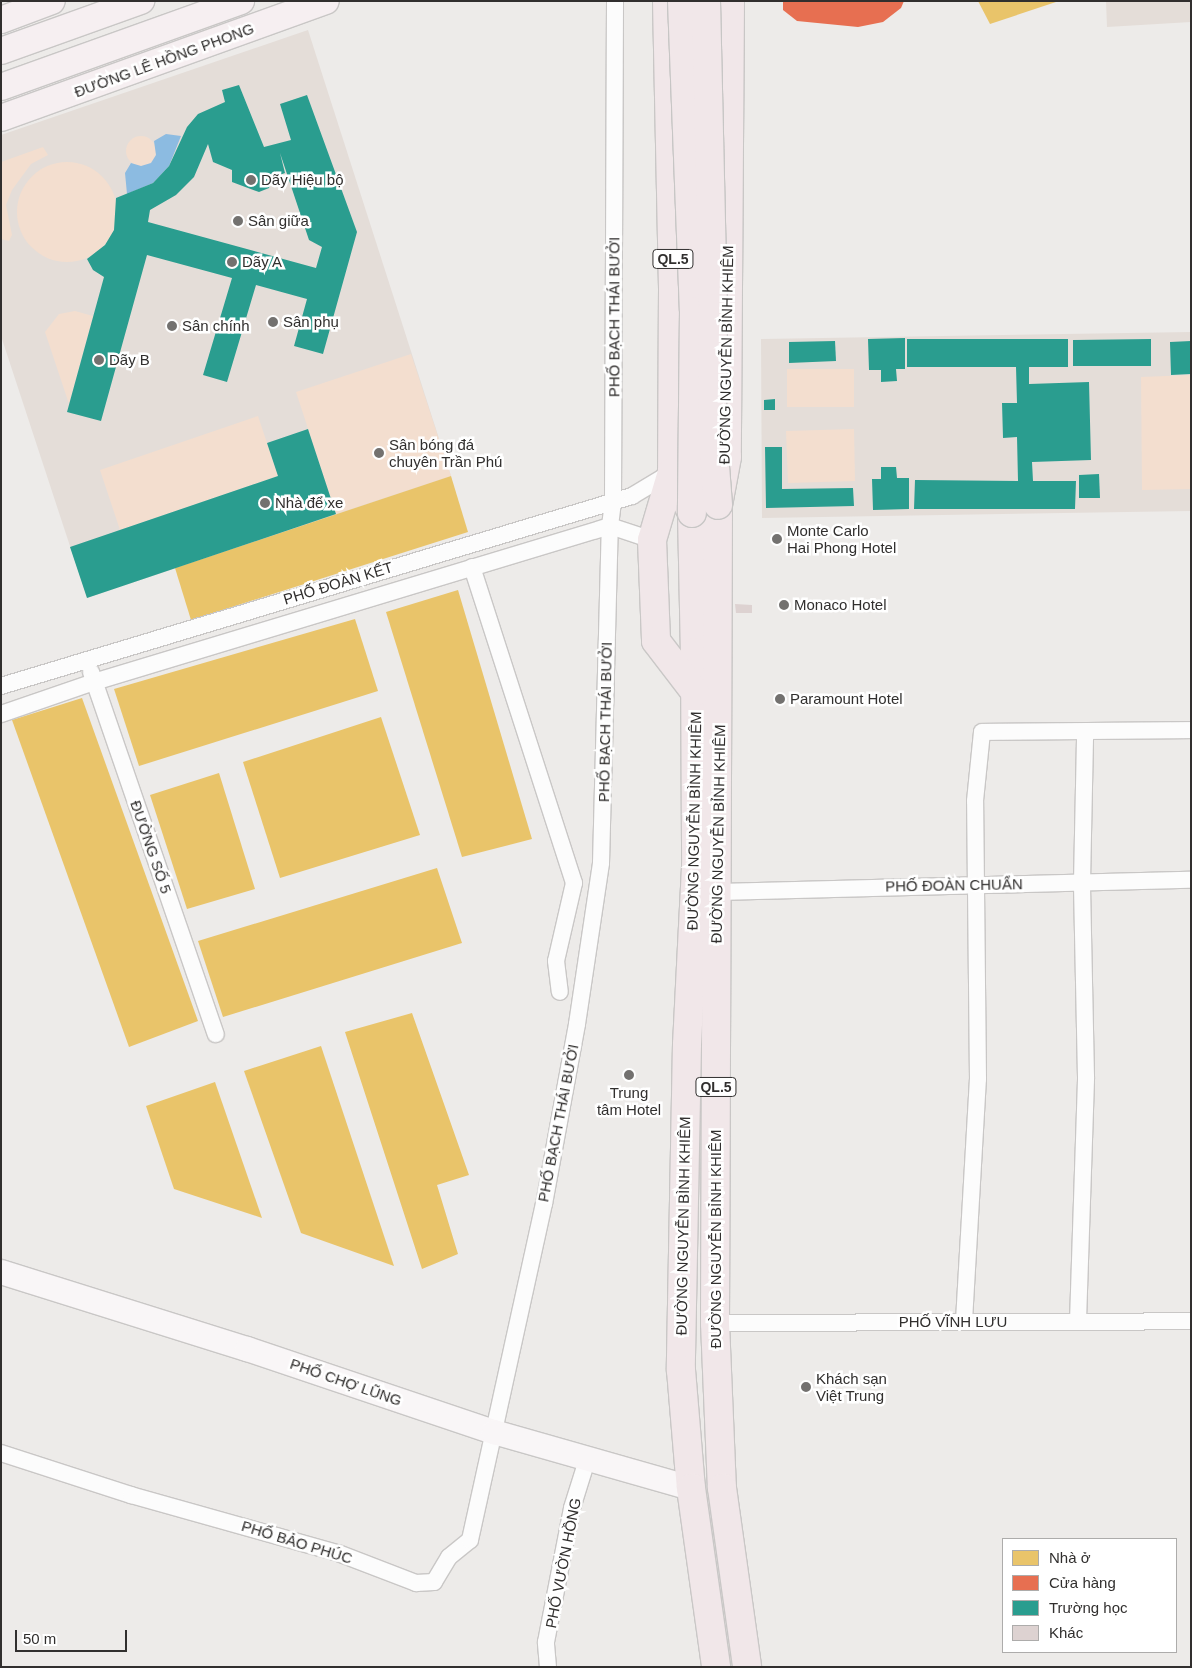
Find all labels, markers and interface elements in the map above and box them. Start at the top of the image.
street label: ĐƯỜNG LÊ HỒNG PHONG [72,19,256,101]
place label: Dãy Hiệu bộ [261,171,344,189]
marker: Dãy Hiệu bộ [245,174,257,186]
place label: Sân giữa [248,212,309,230]
marker: Sân giữa [232,215,244,227]
street label: PHỐ BẠCH THÁI BƯỞI [605,237,623,397]
street label: ĐƯỜNG NGUYỄN BỈNH KHIÊM [715,245,737,465]
road number: QL.5 [652,248,694,270]
place label: Dãy A [242,253,283,271]
marker: Dãy A [226,256,238,268]
place label: Sân phụ [283,313,339,331]
marker: Sân phụ [267,316,279,328]
place label: Sân chính [182,317,250,335]
marker: Sân chính [166,320,178,332]
place label: Dãy B [109,351,150,369]
marker: Dãy B [93,354,105,366]
place label: Sân bóng đá chuyên Trần Phú [389,435,503,470]
marker: Sân bóng đá chuyên Trần Phú [373,447,385,459]
place label: Nhà để xe [275,494,343,512]
marker: Nhà để xe [259,497,271,509]
place label: Monte Carlo Hai Phong Hotel [787,521,896,556]
marker: Monte Carlo Hai Phong Hotel [771,533,783,545]
street label: PHỐ ĐOÀN KẾT [281,558,395,608]
place label: Monaco Hotel [794,596,887,614]
marker: Monaco Hotel [778,599,790,611]
street label: PHỐ BẠCH THÁI BƯỞI [595,642,615,802]
place label: Paramount Hotel [790,690,903,708]
marker: Paramount Hotel [774,693,786,705]
street label: ĐƯỜNG NGUYỄN BÌNH KHIÊM [683,711,705,931]
street label: ĐƯỜNG NGUYỄN BỈNH KHIÊM [707,724,729,944]
street label: ĐƯỜNG SỐ 5 [127,798,175,896]
street label: PHỐ ĐOÀN CHUẨN [885,875,1023,895]
street label: PHỐ BẠCH THÁI BƯỞI [534,1042,582,1204]
marker: Trung tâm Hotel [623,1069,635,1081]
road number: QL.5 [695,1076,737,1098]
place label: Trung tâm Hotel [597,1083,661,1118]
street label: ĐƯỜNG NGUYỄN BÌNH KHIÊM [672,1116,694,1336]
street label: ĐƯỜNG NGUYỄN BỈNH KHIÊM [707,1129,725,1349]
street label: PHỐ VĨNH LƯU [899,1313,1007,1331]
street label: PHỐ CHỢ LŨNG [288,1354,404,1410]
place label: Khách sạn Việt Trung [816,1369,887,1404]
marker: Khách sạn Việt Trung [800,1381,812,1393]
street label: PHỐ VƯỜN HỒNG [542,1496,584,1630]
street label: PHỐ BẢO PHÚC [239,1517,355,1567]
legend [1002,1538,1177,1653]
text: Nhà ở [1049,1549,1091,1566]
text: Cửa hàng [1049,1574,1116,1591]
text: Trường học [1049,1599,1128,1616]
scale bar [18,1620,130,1652]
text: Khác [1049,1624,1083,1641]
text: 50 m [23,1630,56,1647]

